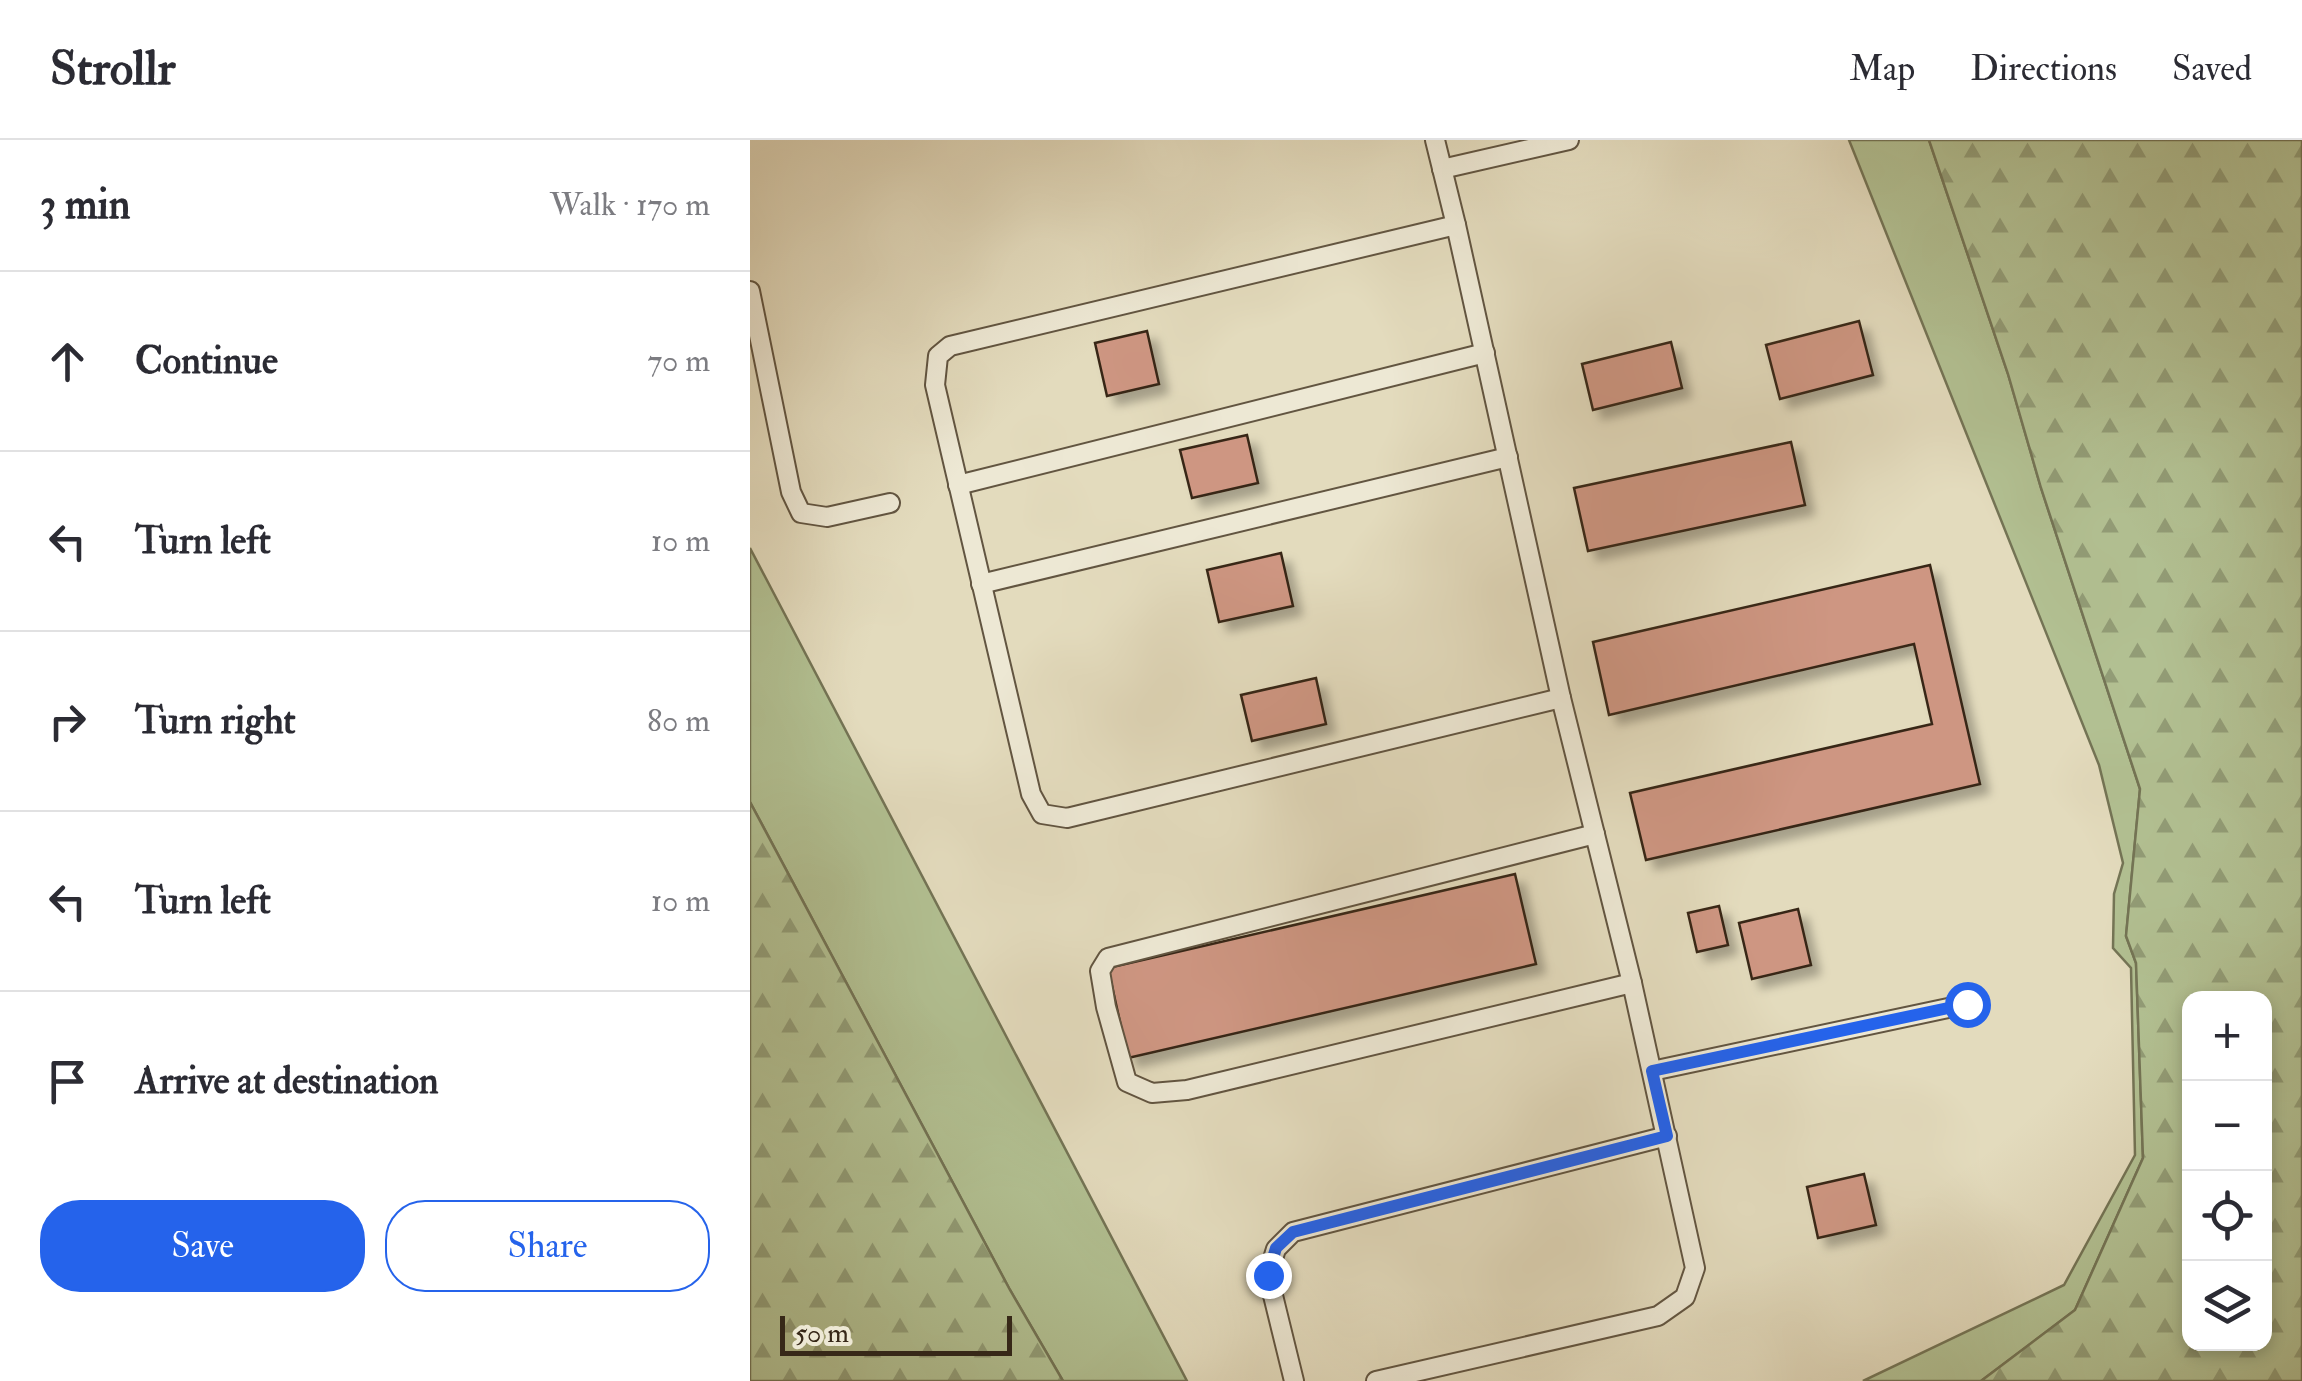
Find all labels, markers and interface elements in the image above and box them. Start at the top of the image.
text: Strollr [50,39,175,99]
text: Map [1849,47,1915,91]
text: Directions [1970,47,2117,91]
text: Saved [2172,47,2252,91]
text: 3 min [40,179,130,231]
text: Walk · 170 m [550,185,710,225]
icon: ahead [40,334,95,389]
text: Continue [135,337,278,385]
text: 70 m [647,341,710,381]
icon: left [40,514,95,569]
text: Turn left [135,517,271,565]
text: 10 m [651,521,710,561]
icon: right [40,694,95,749]
text: Turn right [135,697,296,745]
text: 80 m [647,701,710,741]
icon: left [40,874,95,929]
text: Turn left [135,877,271,925]
text: 10 m [651,881,710,921]
route start [1945,982,1991,1028]
map controls [2182,991,2272,1351]
button: + [2182,991,2272,1081]
icon: arrive [40,1054,95,1109]
text: Arrive at destination [135,1057,439,1105]
button: − [2182,1081,2272,1171]
button: locate [2182,1171,2272,1261]
button: Save [40,1200,365,1292]
button: Share [385,1200,710,1292]
route end [1246,1253,1292,1299]
button: layers [2182,1261,2272,1351]
scale bar [780,1311,1012,1356]
text: 50 m [795,1316,849,1351]

